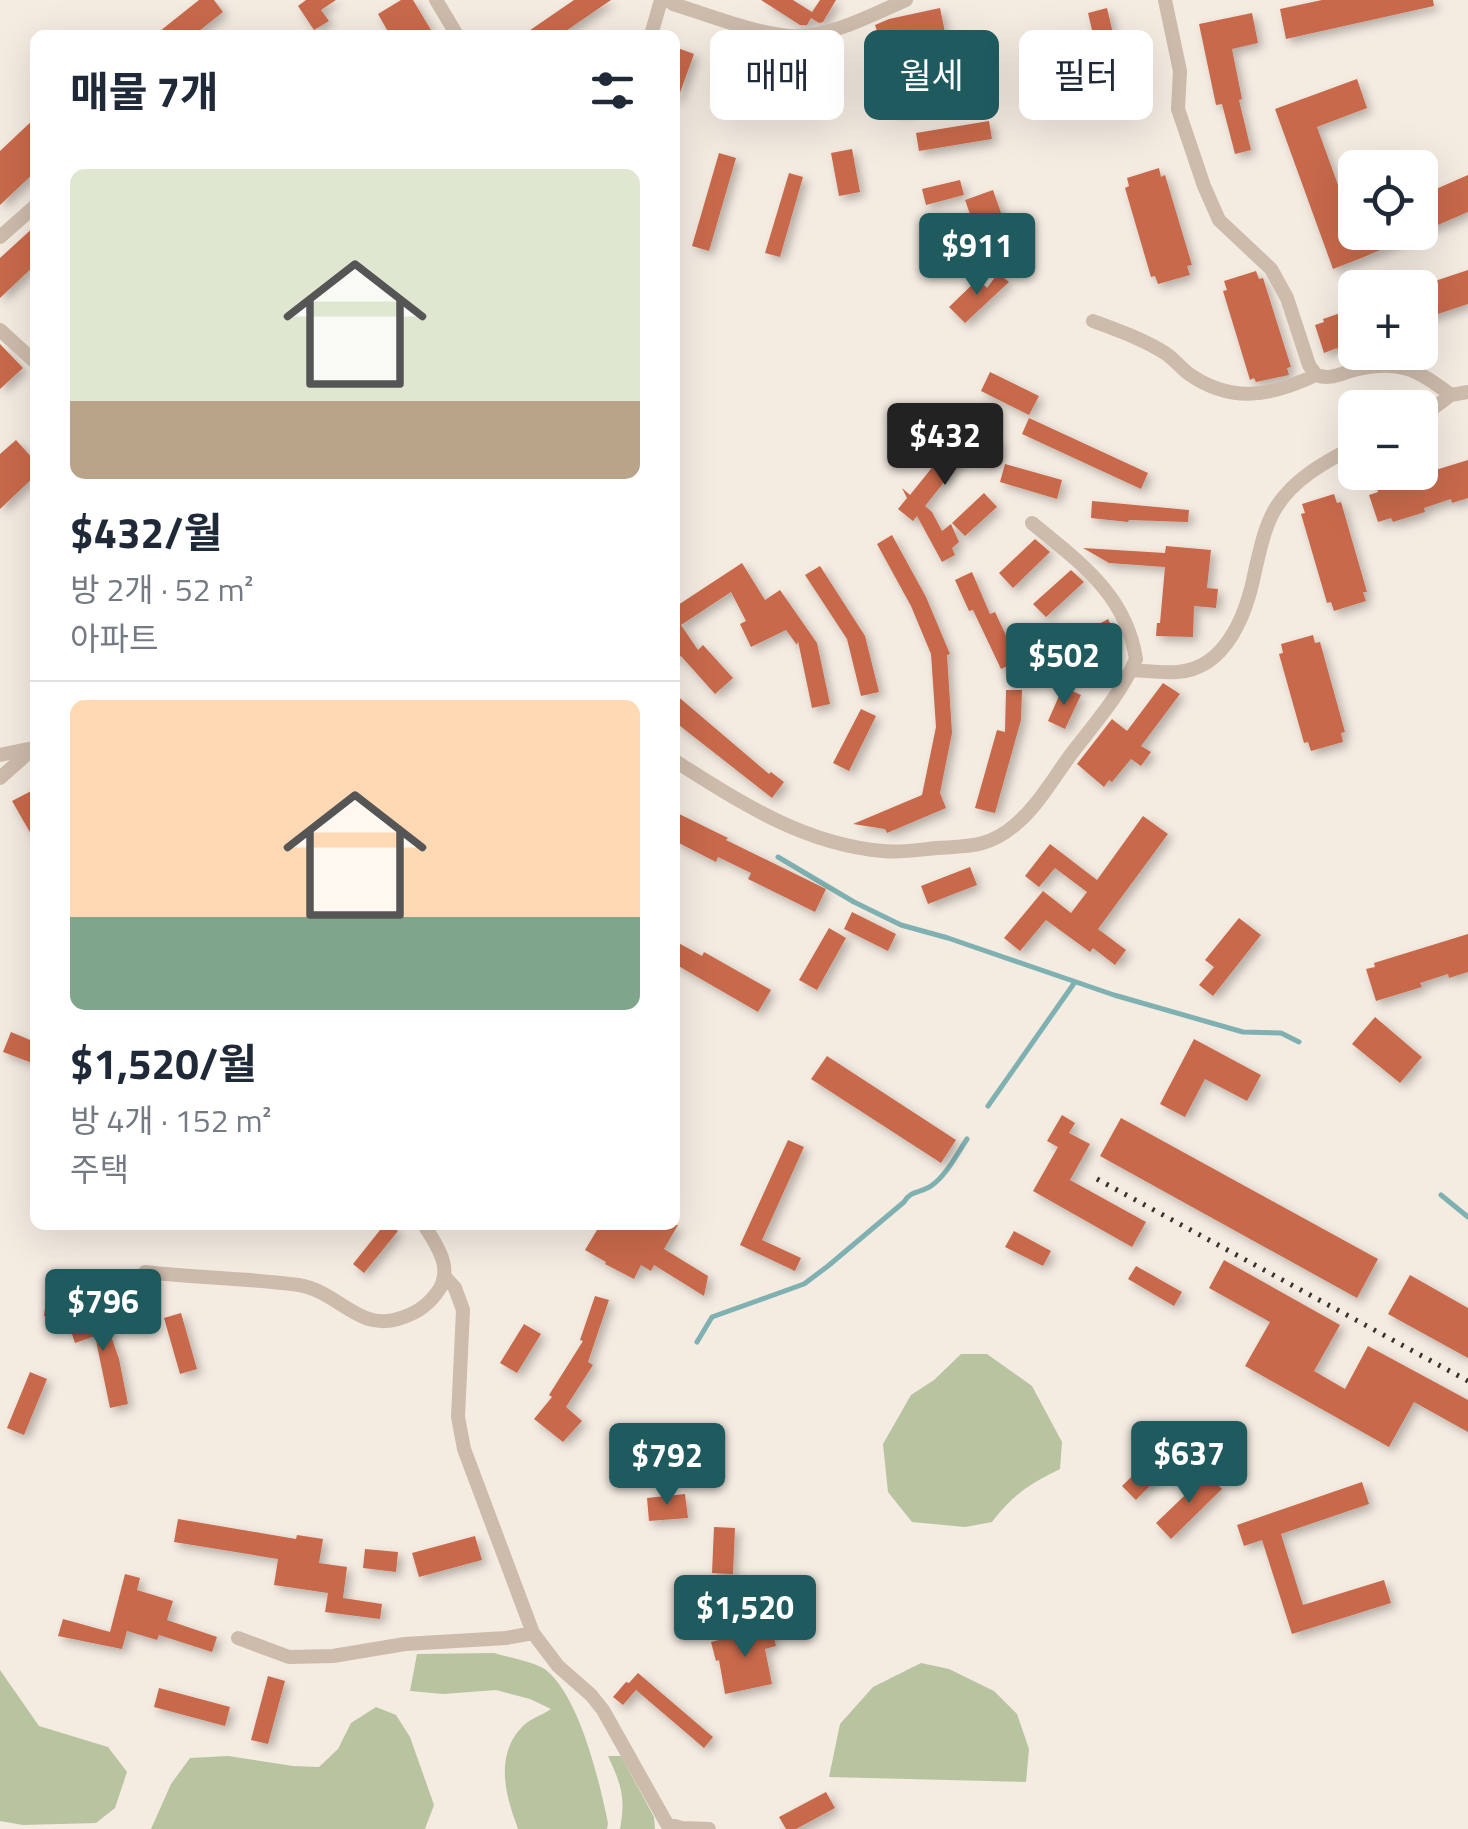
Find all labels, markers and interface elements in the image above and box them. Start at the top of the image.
chip: 매매 [710,30,844,120]
chip: 월세 [864,30,999,120]
chip: 필터 [1019,30,1153,120]
text: 매물 7개 [70,59,219,123]
icon: filters [585,63,640,118]
map controls [1338,150,1438,490]
button: locate [1338,150,1438,250]
pin: $911 [918,213,1036,298]
text: $911 [941,221,1013,269]
icon: home [265,234,445,414]
button: + [1338,270,1438,370]
button: − [1338,390,1438,490]
pin: $432 [886,403,1004,488]
text: $432 [909,411,981,459]
text: $432/월 [70,500,222,564]
text: 방 2개 · 52 m² [70,565,253,613]
text: 아파트 [70,614,158,662]
pin: $502 [1005,623,1123,708]
text: $502 [1028,631,1100,679]
icon: home [265,765,445,945]
text: $1,520/월 [70,1031,257,1095]
text: 방 4개 · 152 m² [70,1096,271,1144]
text: 주택 [70,1145,129,1193]
pin: $796 [44,1269,162,1354]
text: $796 [67,1277,139,1325]
pin: $637 [1130,1421,1248,1506]
pin: $792 [608,1423,726,1508]
text: $637 [1153,1429,1225,1477]
text: $792 [631,1431,703,1479]
pin: $1,520 [664,1575,826,1660]
text: $1,520 [696,1583,794,1631]

